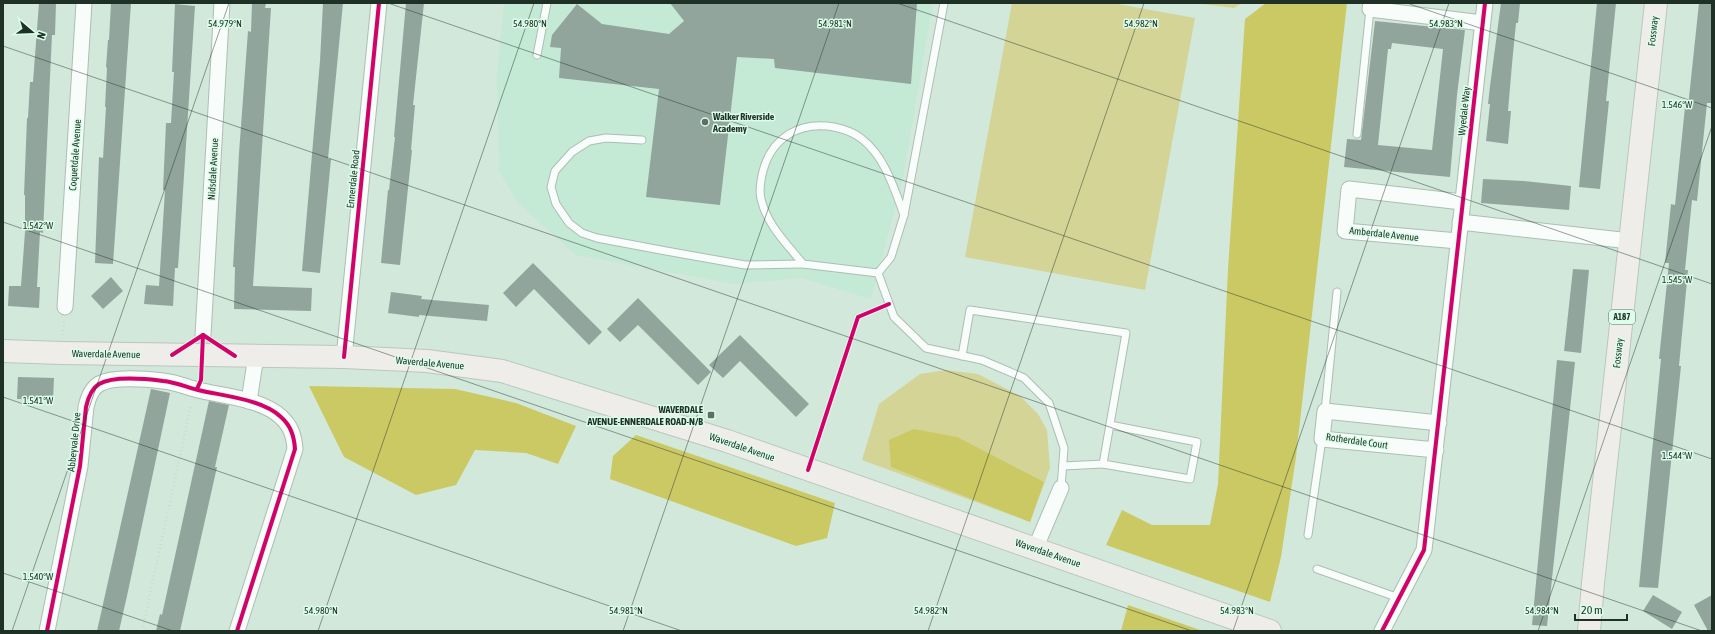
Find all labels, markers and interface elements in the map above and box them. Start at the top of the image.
north arrow [12,12,52,52]
street label: Fossway [1646,15,1660,47]
text: 54.979°N [208,18,242,29]
text: 54.980°N [513,18,547,29]
text: 54.981°N [818,18,852,29]
text: 54.982°N [1124,18,1158,29]
text: 54.983°N [1429,18,1463,29]
text: N [35,30,48,40]
street label: Wyedale Way [1456,86,1472,136]
text: 1.546°W [1662,99,1693,110]
place label: Walker Riverside Academy [712,111,775,134]
marker: Walker Riverside Academy [700,117,710,127]
street label: Coquetdale Avenue [67,118,83,191]
street label: Nidsdale Avenue [206,137,220,200]
street label: Ennerdale Road [344,149,362,209]
text: 1.542°W [23,220,54,231]
street label: Amberdale Avenue [1349,225,1420,243]
text: 1.545°W [1662,274,1693,285]
road number: A187 [1609,310,1635,324]
street label: Fossway [1611,337,1625,369]
street label: Waverdale Avenue [72,348,141,360]
street label: Waverdale Avenue [395,355,465,372]
text: 1.541°W [23,395,54,406]
place label: WAVERDALE AVENUE-ENNERDALE ROAD-N/B [587,404,704,427]
marker: WAVERDALE AVENUE-ENNERDALE ROAD-N/B [706,410,716,420]
street label: Abbeyvale Drive [65,411,83,472]
street label: Waverdale Avenue [708,431,777,464]
street label: Rotherdale Court [1325,431,1389,451]
text: 1.544°W [1662,450,1693,461]
street label: Waverdale Avenue [1014,537,1083,570]
text: 1.540°W [23,571,54,582]
scale bar [1575,596,1627,622]
text: 20 m [1581,603,1603,617]
text: 54.980°N [304,605,338,616]
text: 54.981°N [609,605,643,616]
text: 54.982°N [914,605,948,616]
text: 54.983°N [1220,605,1254,616]
text: 54.984°N [1525,605,1559,616]

